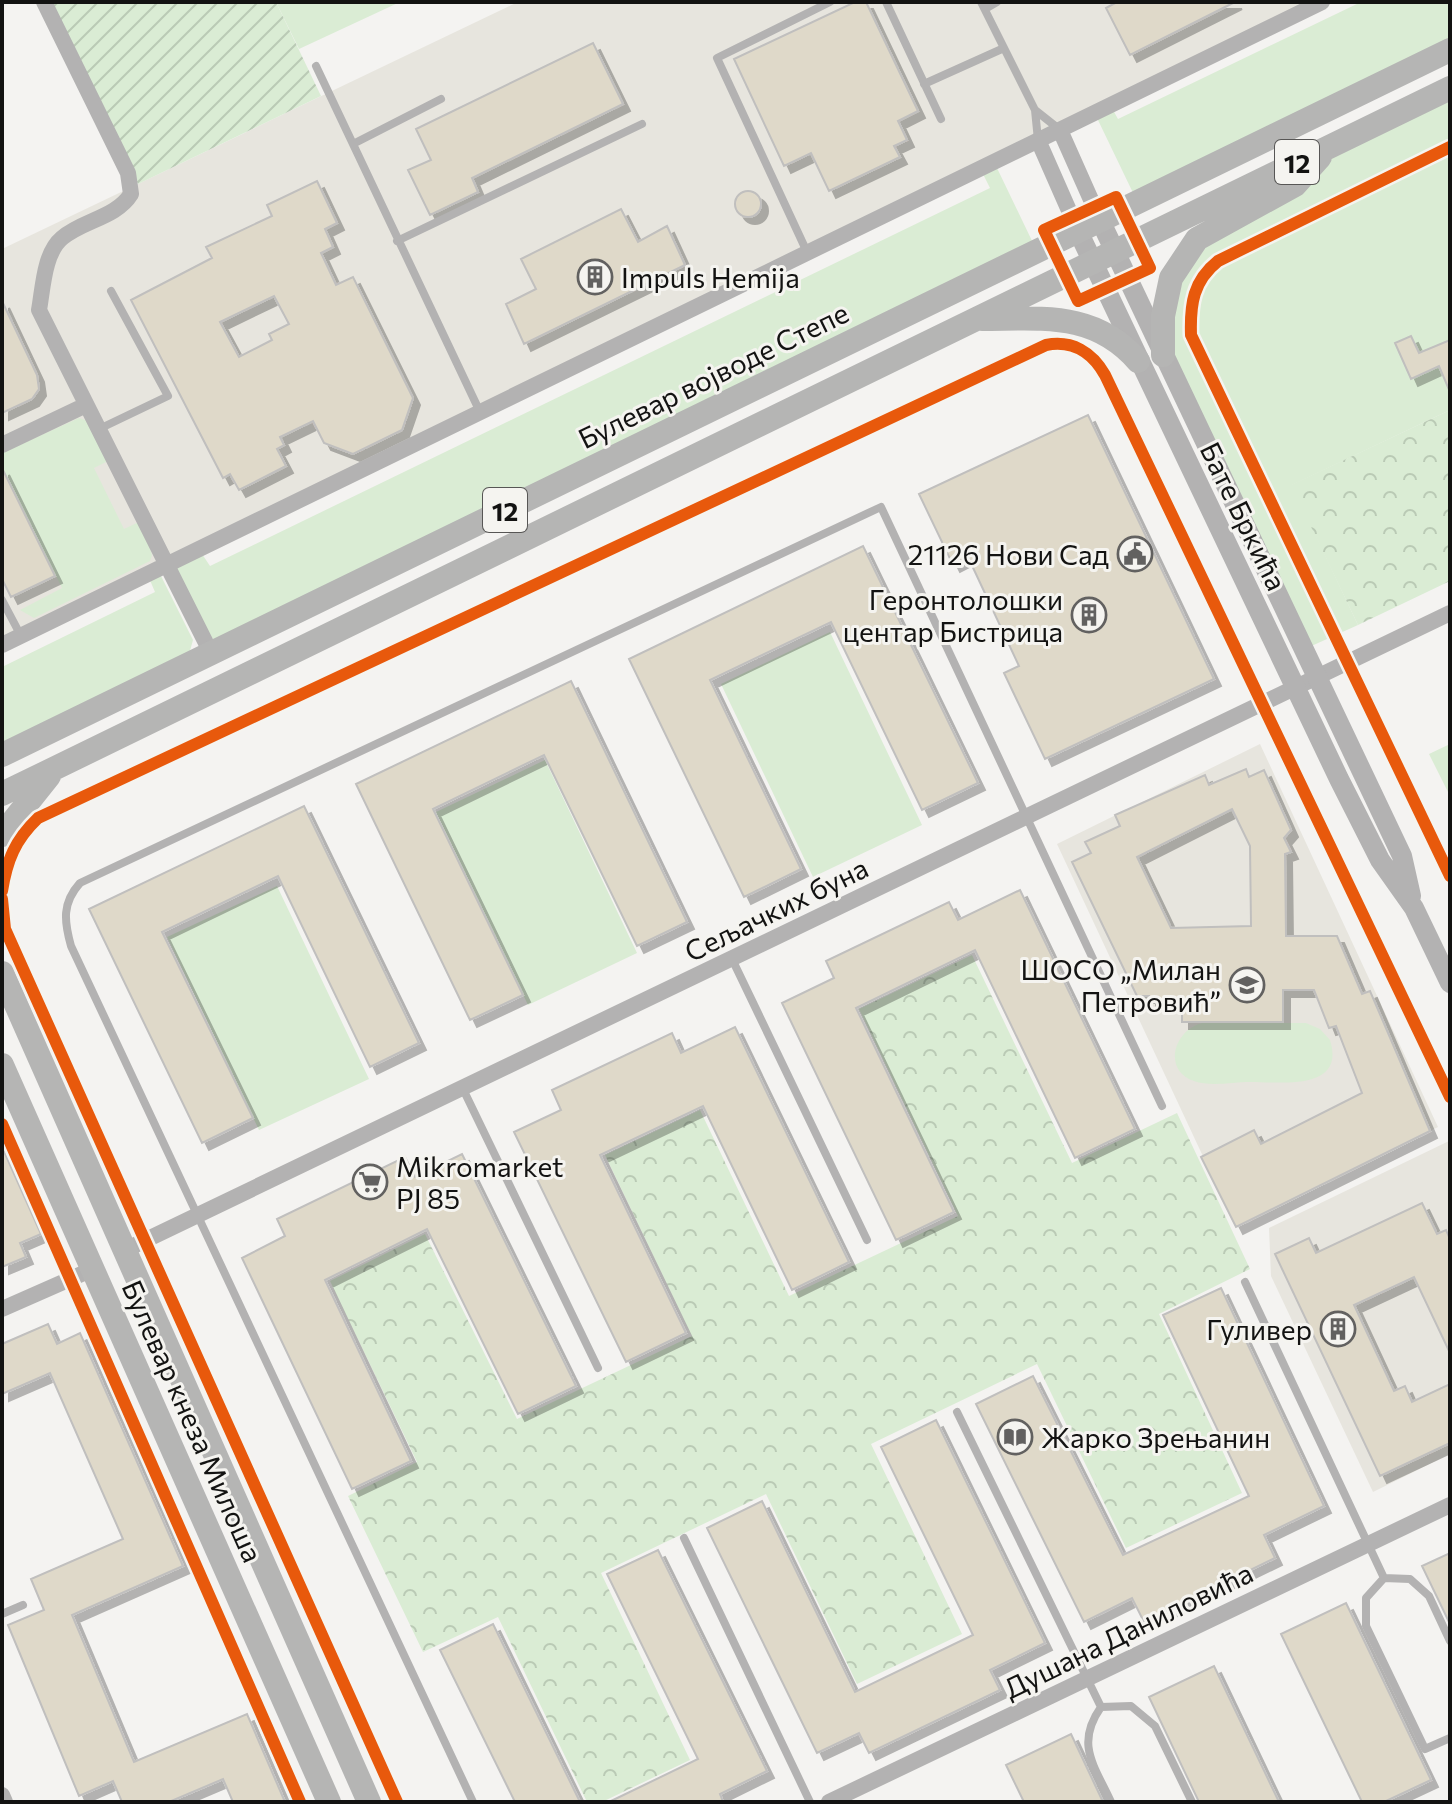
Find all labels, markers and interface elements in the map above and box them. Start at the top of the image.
road number: 12 [1275,140,1319,184]
building icon: Impuls Hemija [576,258,614,296]
place label: Impuls Hemija [621,260,800,294]
street label: Булевар војводе Степе [572,295,854,455]
street label: Бате Бркића [1194,436,1294,596]
road number: 12 [483,488,527,532]
public building icon: 21126 Нови Сад [1116,535,1154,573]
place label: 21126 Нови Сад [908,537,1109,571]
place label: Геронтолошки центар Бистрица [843,582,1063,648]
building icon: Геронтолошки центар Бистрица [1070,596,1108,634]
street label: Сељачких буна [679,850,873,968]
place label: ШОСО „Милан Петровић” [1021,952,1221,1018]
school or university icon: ШОСО „Милан Петровић” [1228,966,1266,1004]
place label: Mikromarket PJ 85 [396,1149,563,1215]
supermarket icon: Mikromarket PJ 85 [351,1163,389,1201]
street label: Булевар кнеза Милоша [115,1275,271,1567]
building icon: Гуливер [1319,1310,1357,1348]
place label: Гуливер [1206,1312,1312,1346]
library icon: Жарко Зрењанин [996,1418,1034,1456]
place label: Жарко Зрењанин [1041,1420,1270,1454]
street label: Душана Даниловића [998,1555,1258,1705]

